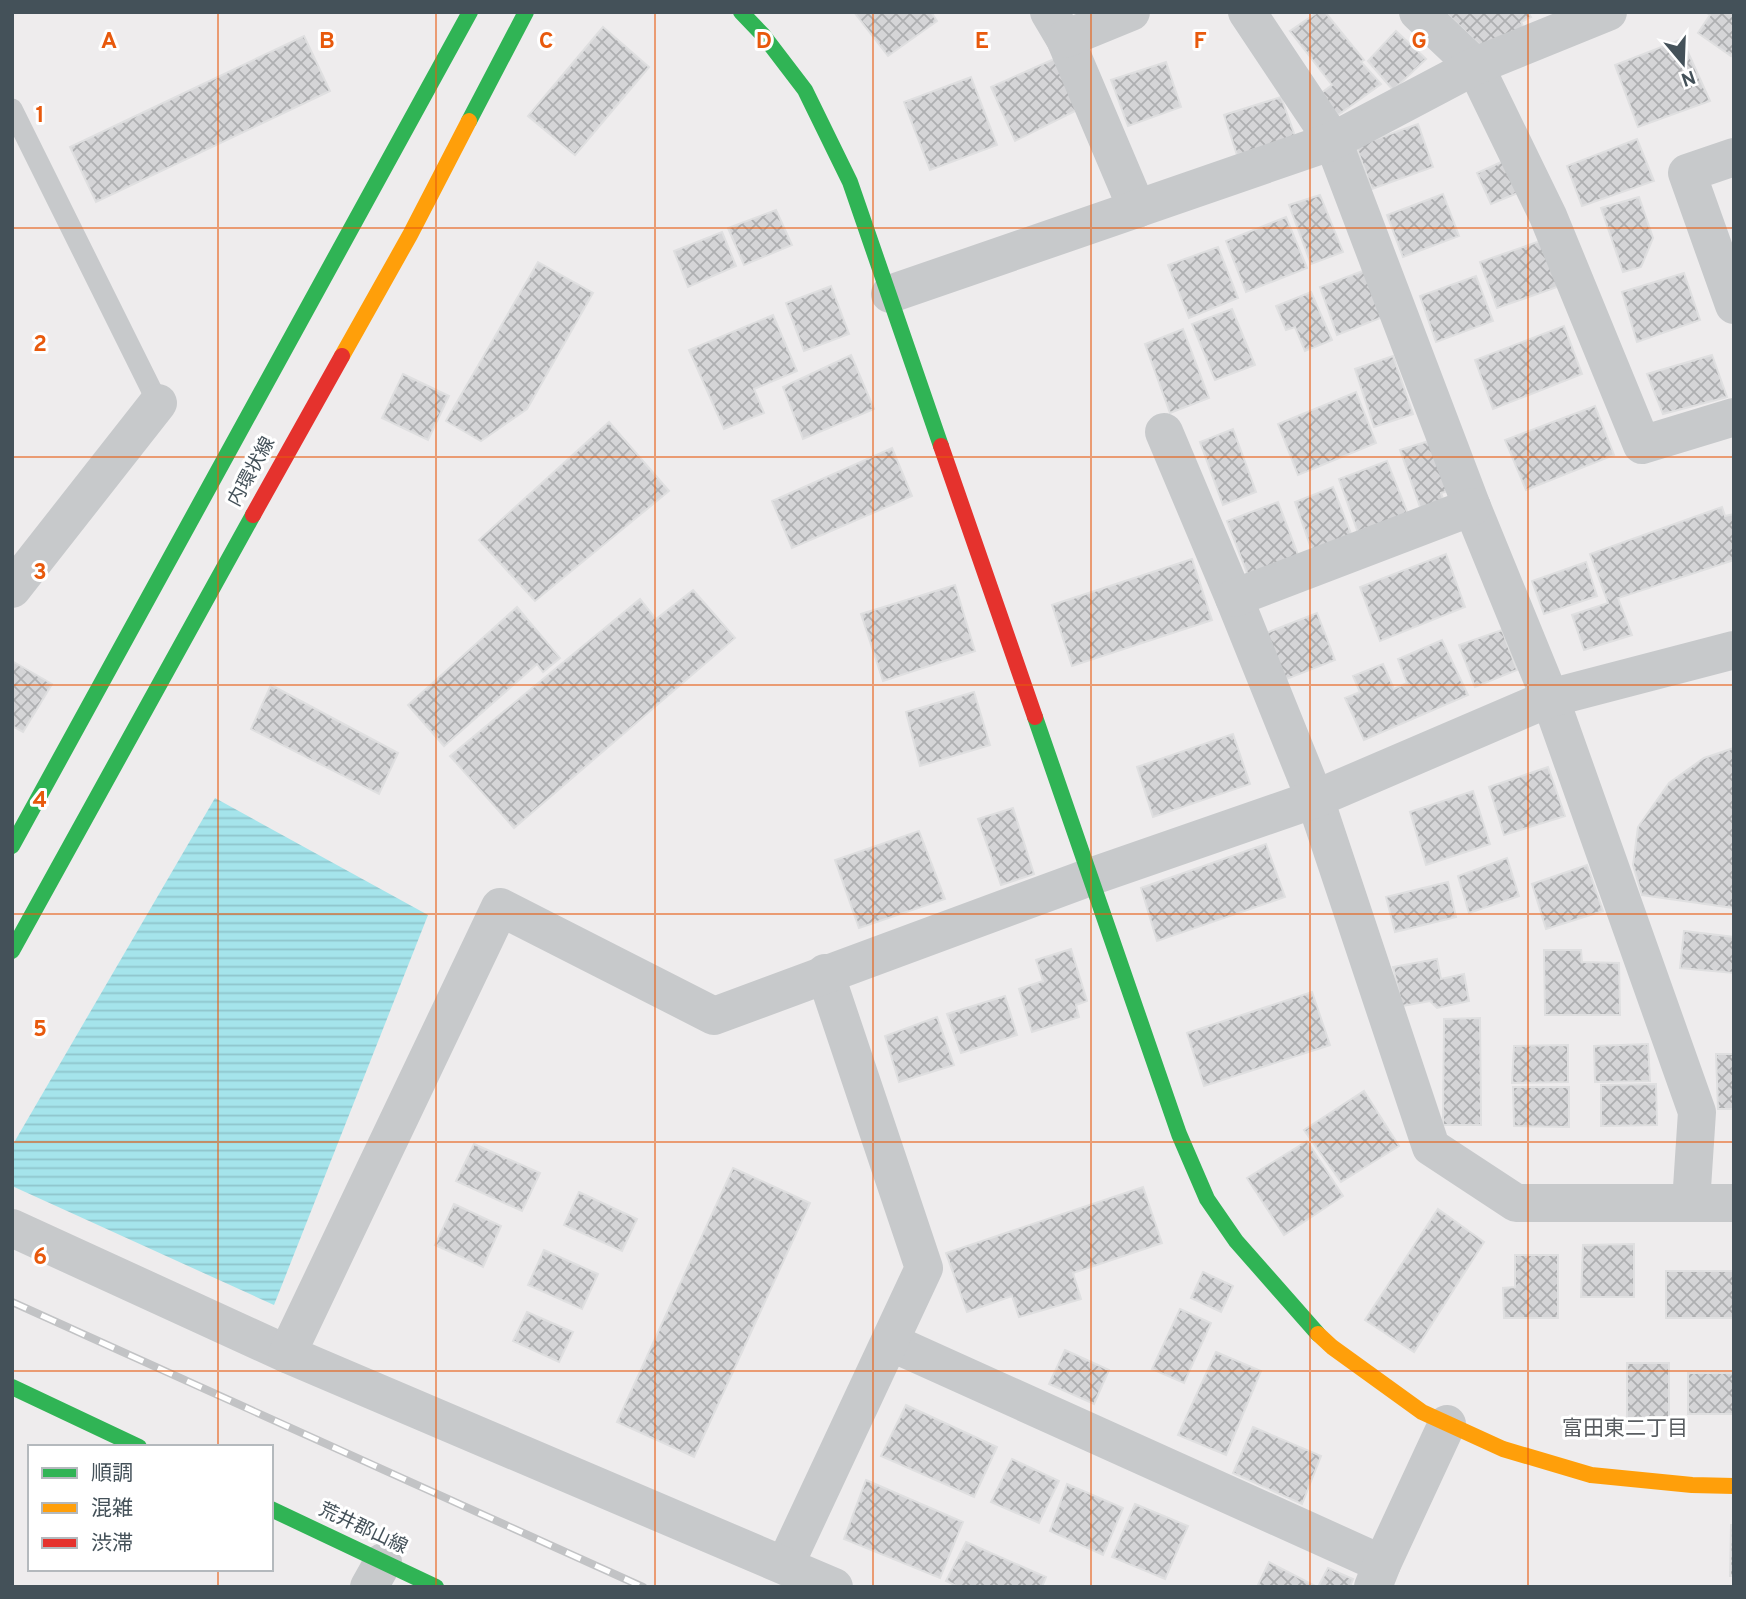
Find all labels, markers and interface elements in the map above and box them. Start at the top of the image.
text: A [101,28,117,57]
text: B [319,28,335,57]
text: C [539,28,553,57]
text: D [756,28,772,57]
text: E [975,28,989,57]
text: F [1193,28,1207,57]
text: G [1411,28,1427,57]
north arrow [1648,28,1718,98]
text: N [1678,64,1698,91]
text: 1 [35,102,45,131]
text: 2 [33,331,47,360]
street label: 内環状線 [223,433,281,511]
text: 3 [33,559,47,588]
text: 4 [33,787,47,816]
text: 5 [33,1016,47,1045]
text: 6 [33,1244,47,1273]
district label: 富田東二丁目 [1562,1416,1688,1443]
legend [28,1445,273,1571]
text: 順調 [91,1461,133,1488]
text: 混雑 [91,1496,133,1523]
street label: 荒井郡山線 [315,1498,411,1560]
text: 渋滞 [91,1531,133,1558]

